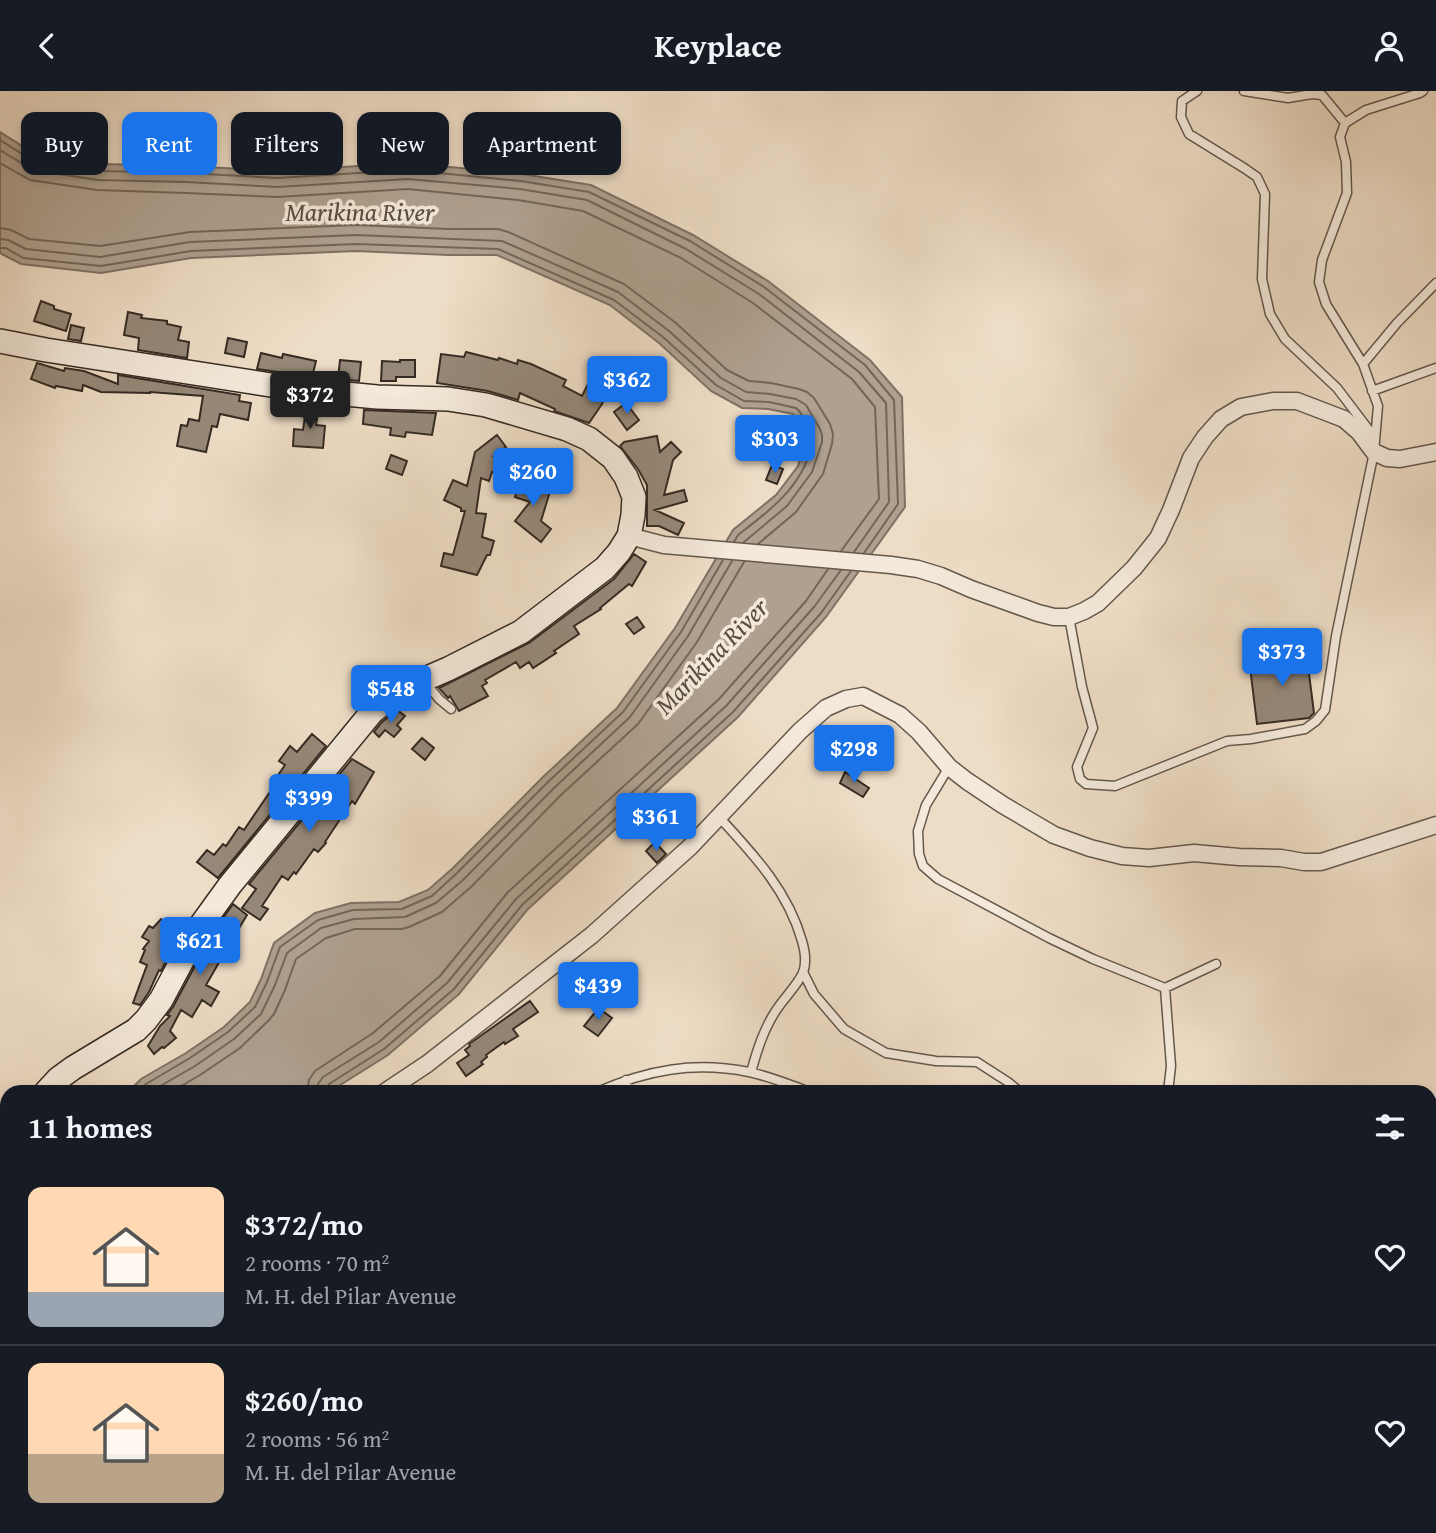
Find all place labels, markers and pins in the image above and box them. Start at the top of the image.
pin: $362 [586,357,668,416]
pin: $372 [269,371,351,431]
pin: $303 [734,415,816,475]
pin: $260 [492,449,574,508]
pin: $373 [1241,629,1323,688]
pin: $548 [350,665,432,725]
pin: $298 [813,725,895,785]
pin: $399 [268,775,350,834]
pin: $361 [615,793,697,853]
pin: $621 [159,917,241,977]
pin: $439 [557,963,639,1022]

